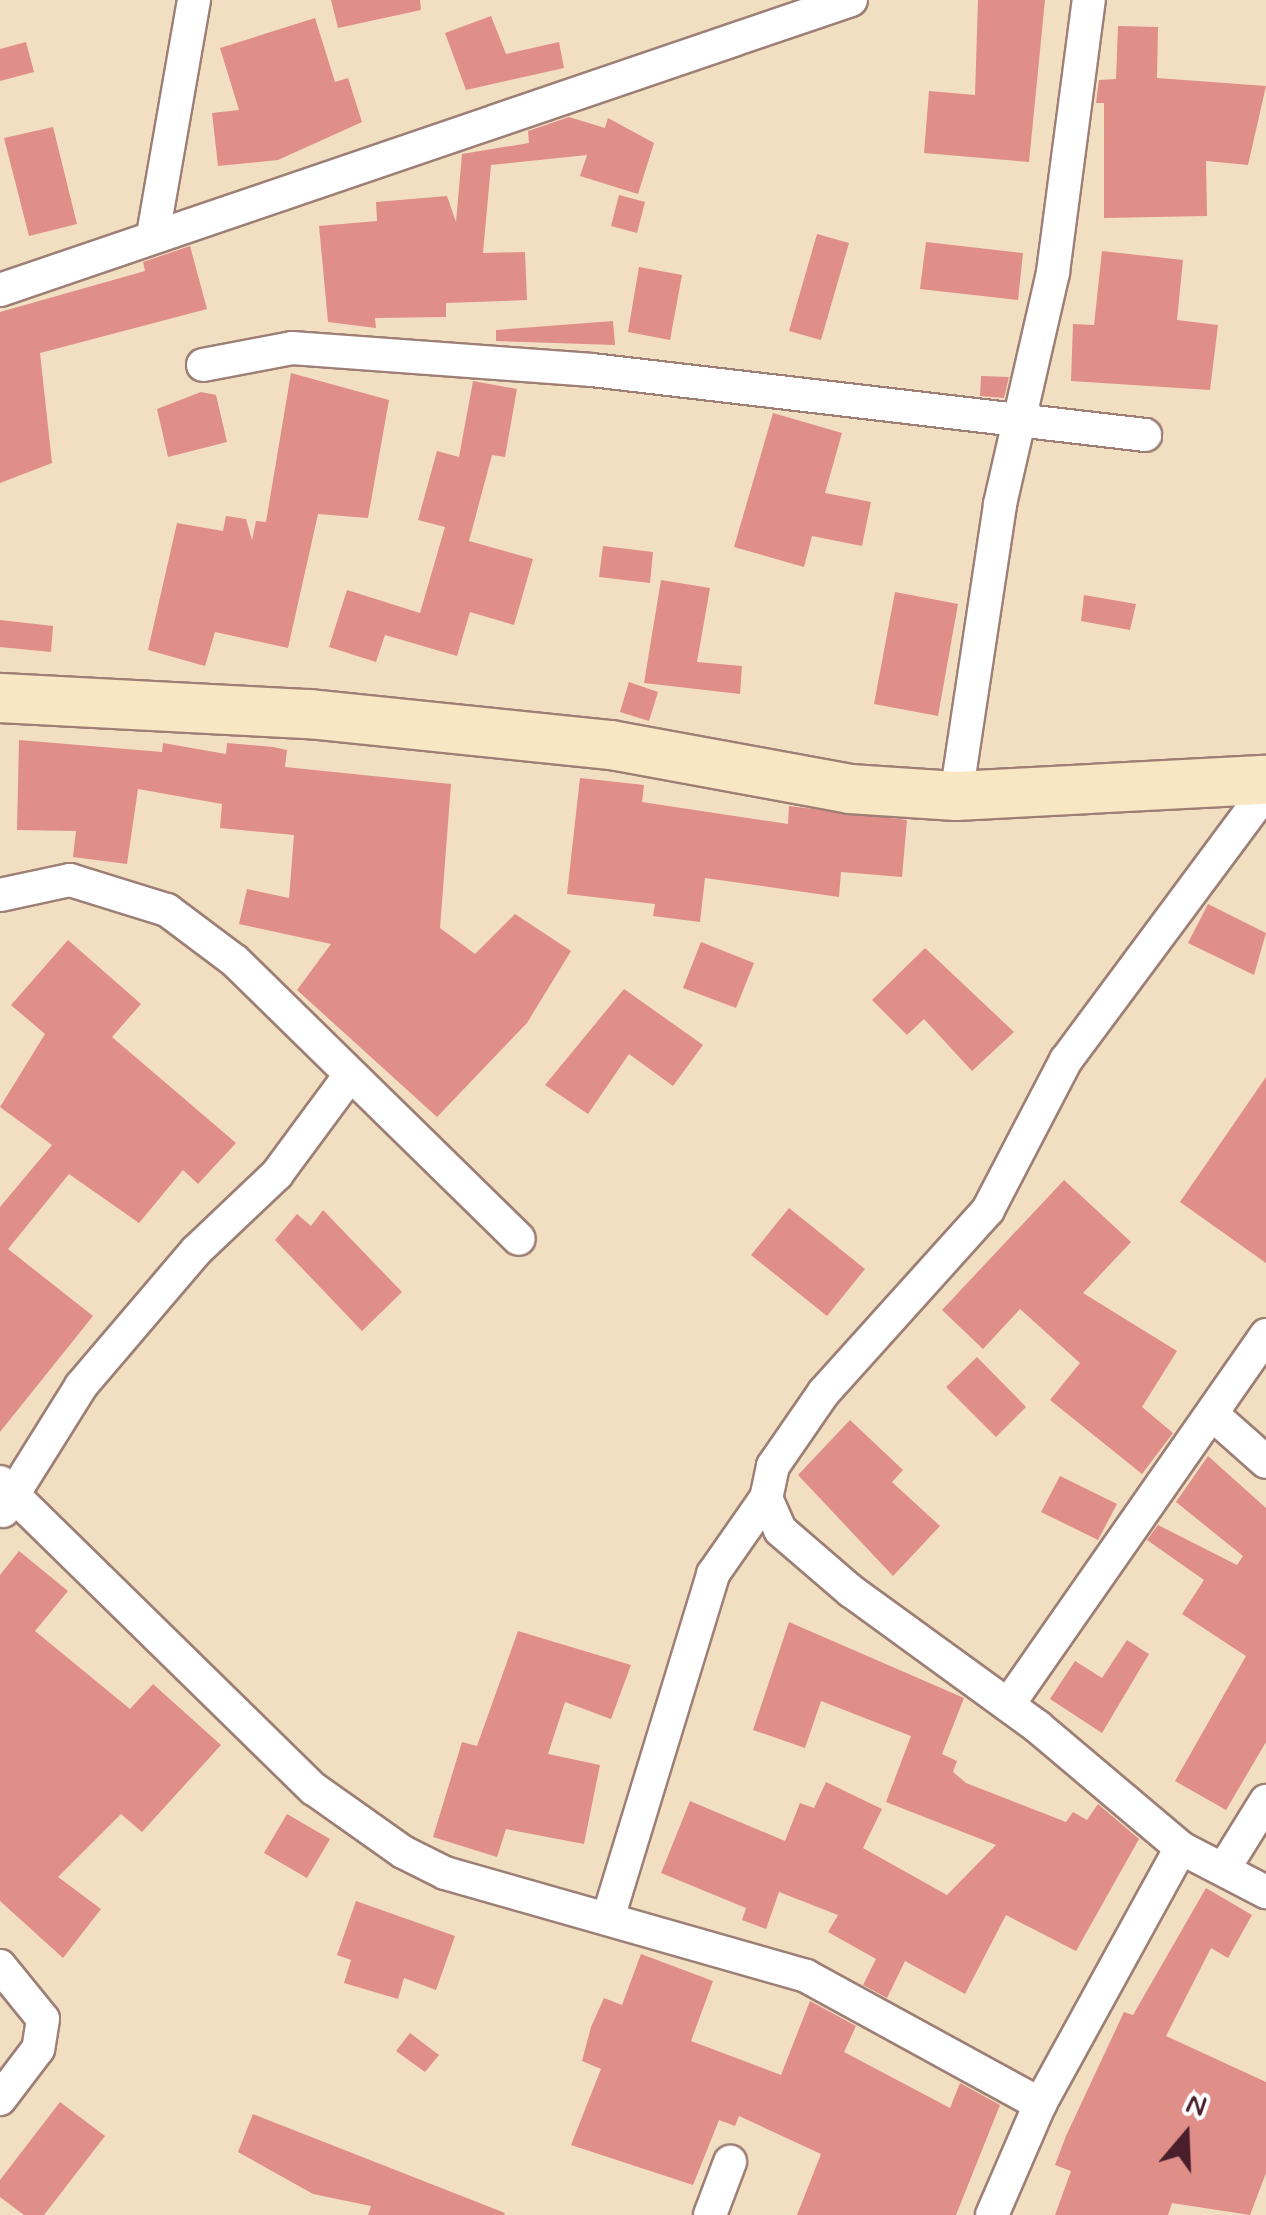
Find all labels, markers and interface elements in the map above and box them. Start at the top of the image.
north arrow [1136,2085,1236,2185]
text: N [1181,2086,1211,2127]

